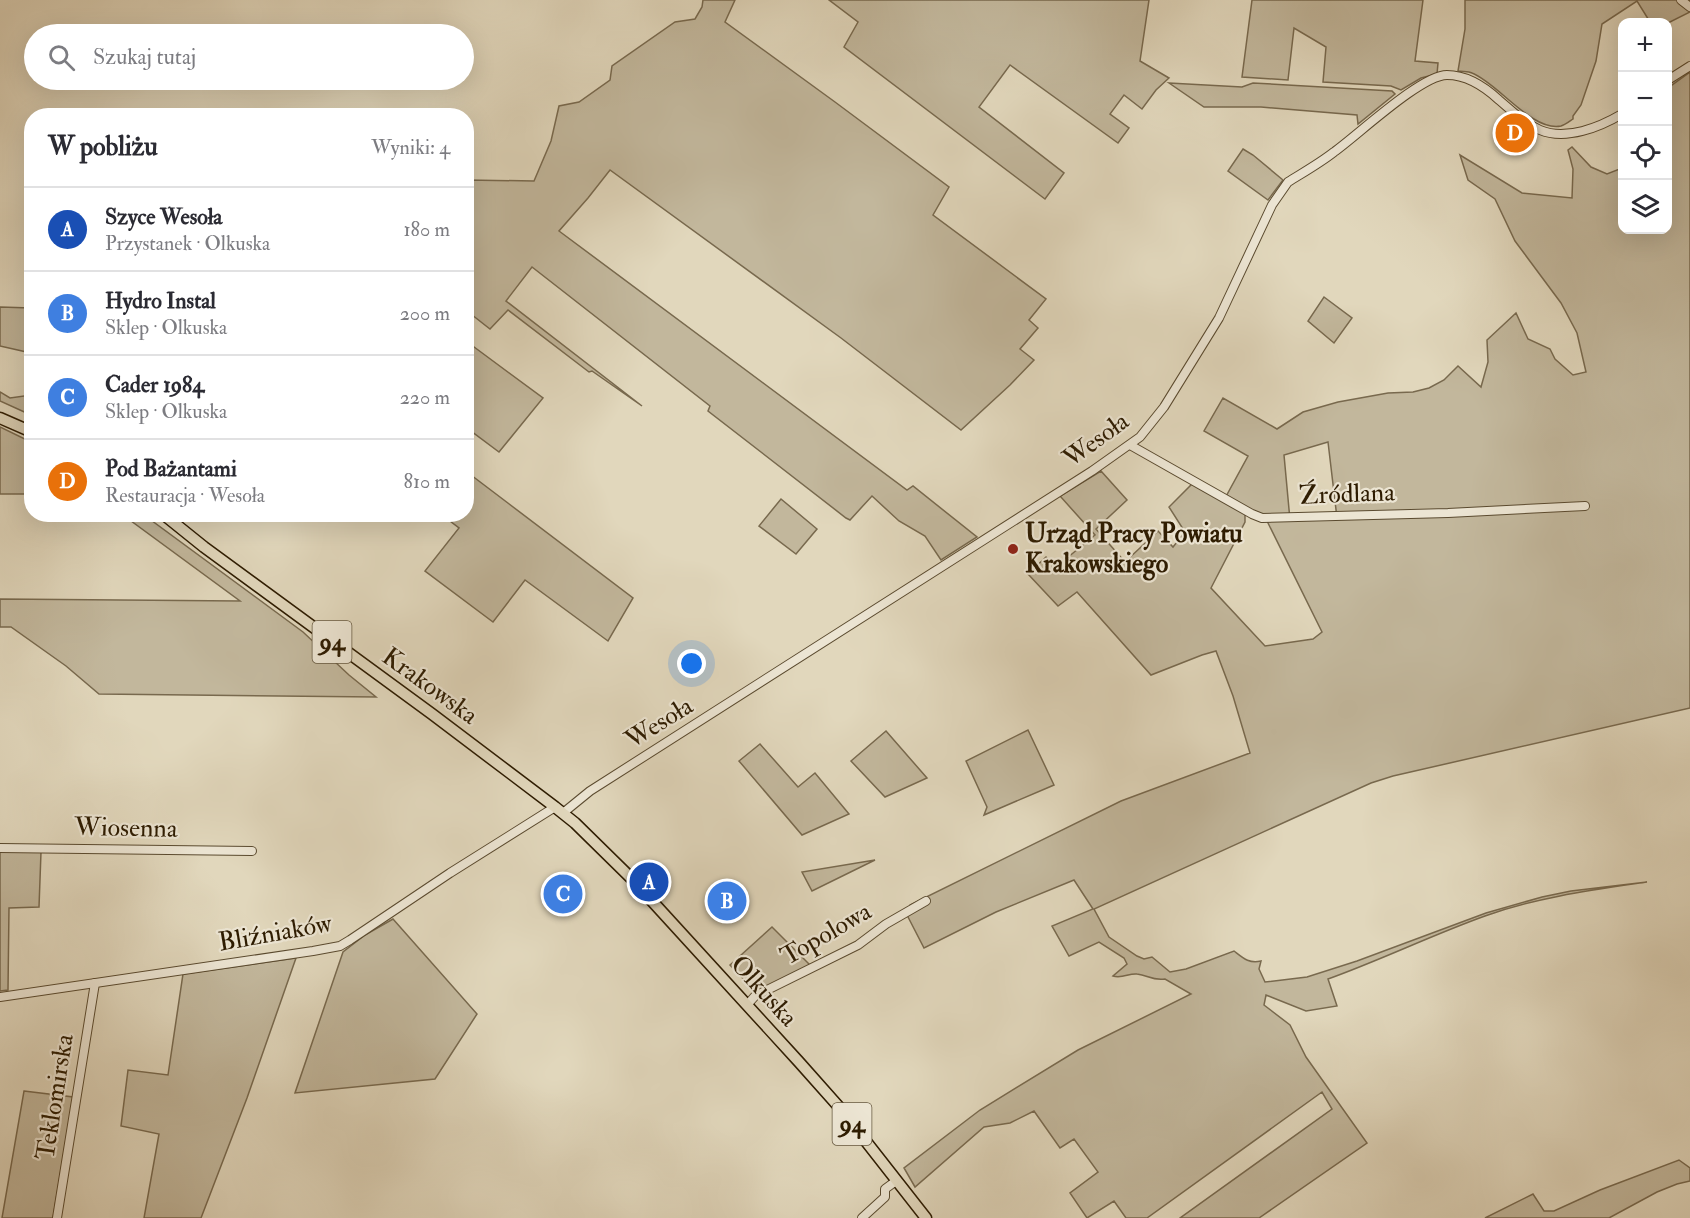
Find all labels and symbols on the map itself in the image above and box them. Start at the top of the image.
pin: D [1496,110,1534,156]
street label: Wesoła [1056,405,1135,475]
street label: Źródlana [1298,473,1396,512]
place label: Urząd Pracy Powiatu Krakowskiego [1025,518,1243,581]
marker: Urząd Pracy Powiatu Krakowskiego [1006,542,1020,556]
road number: 94 [312,621,352,663]
street label: Krakowska [376,641,484,732]
your location [677,649,706,678]
street label: Wesoła [618,690,699,757]
street label: Wiosenna [73,811,178,845]
pin: A [630,860,668,904]
pin: C [544,872,582,916]
pin: B [708,878,746,924]
street label: Topolowa [775,895,878,974]
street label: Bliźniaków [216,907,335,959]
street label: Olkuska [724,949,805,1034]
street label: Teklomirska [29,1031,81,1162]
road number: 94 [832,1103,872,1145]

